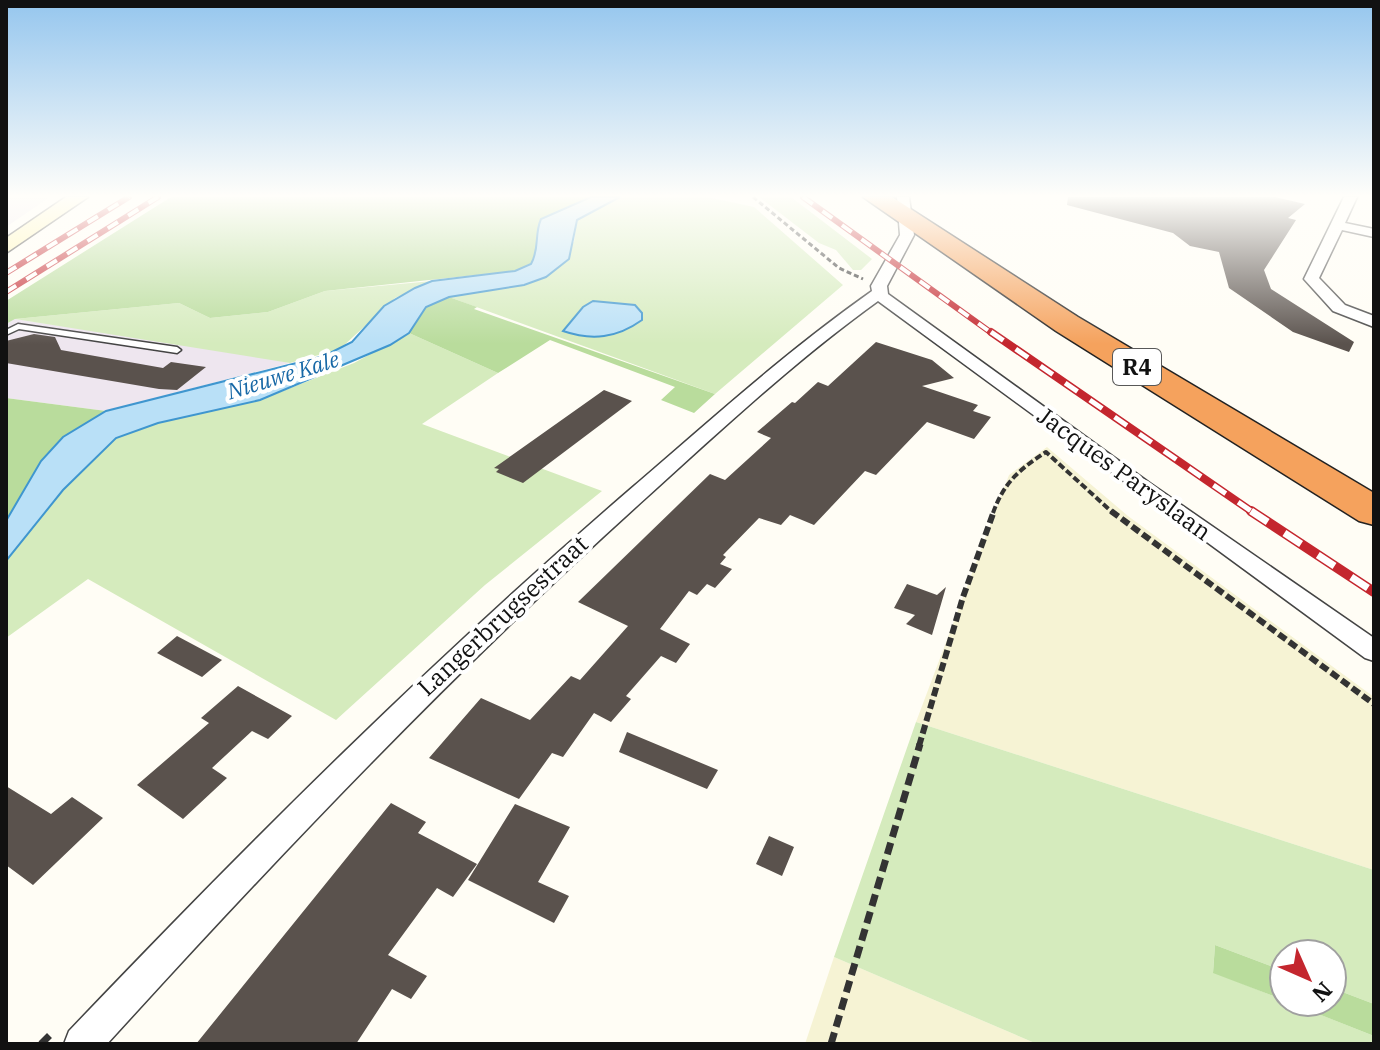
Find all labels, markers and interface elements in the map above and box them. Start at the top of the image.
water label: Nieuwe Kale [222,344,343,406]
road number: R4 [1113,349,1161,385]
street label: Jacques Paryslaan [1031,399,1218,547]
street label: Langerbrugsestraat [410,528,594,703]
north arrow [1268,938,1348,1018]
text: N [1306,976,1339,1009]

